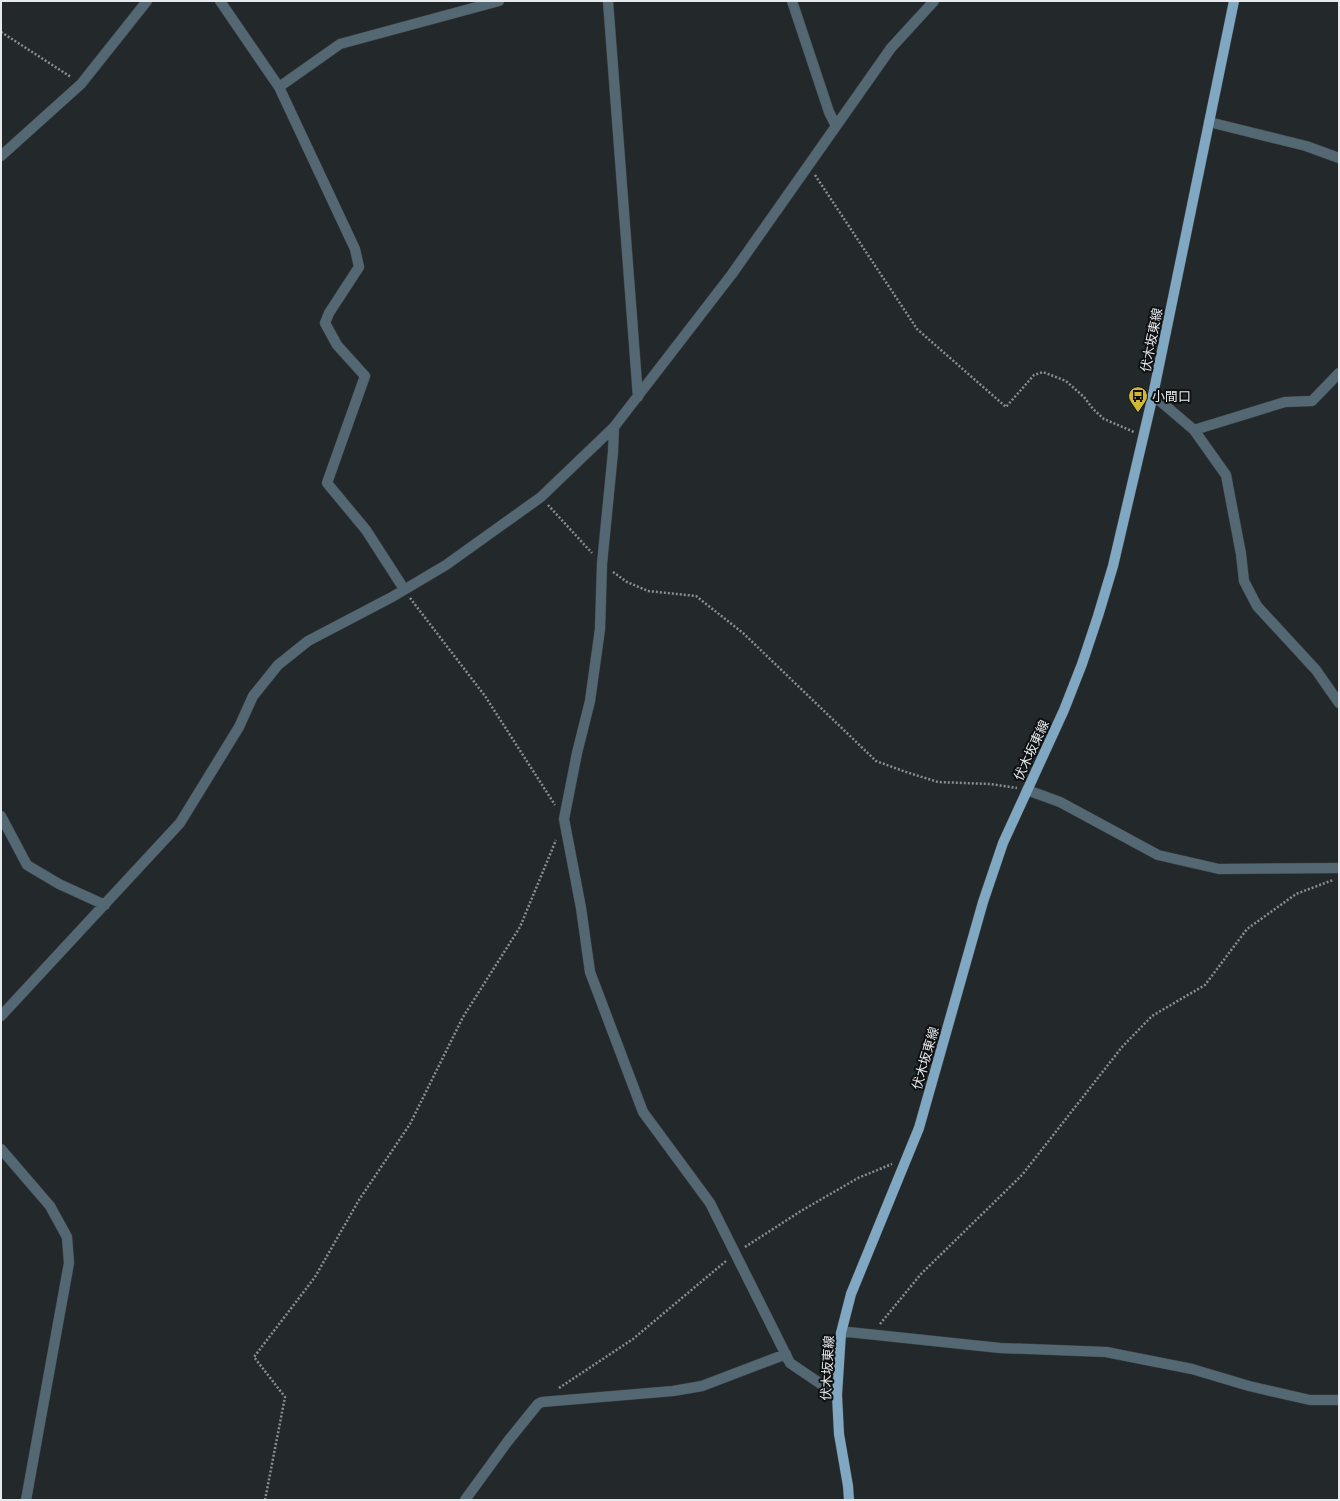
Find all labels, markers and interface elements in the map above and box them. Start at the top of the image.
street label: 伏木坂東線 [1138,307,1165,373]
bus stop icon: 小間口 [1127,385,1149,413]
place label: 小間口 [1152,389,1191,404]
street label: 伏木坂東線 [1011,718,1052,783]
street label: 伏木坂東線 [909,1025,942,1091]
street label: 伏木坂東線 [818,1335,837,1401]

